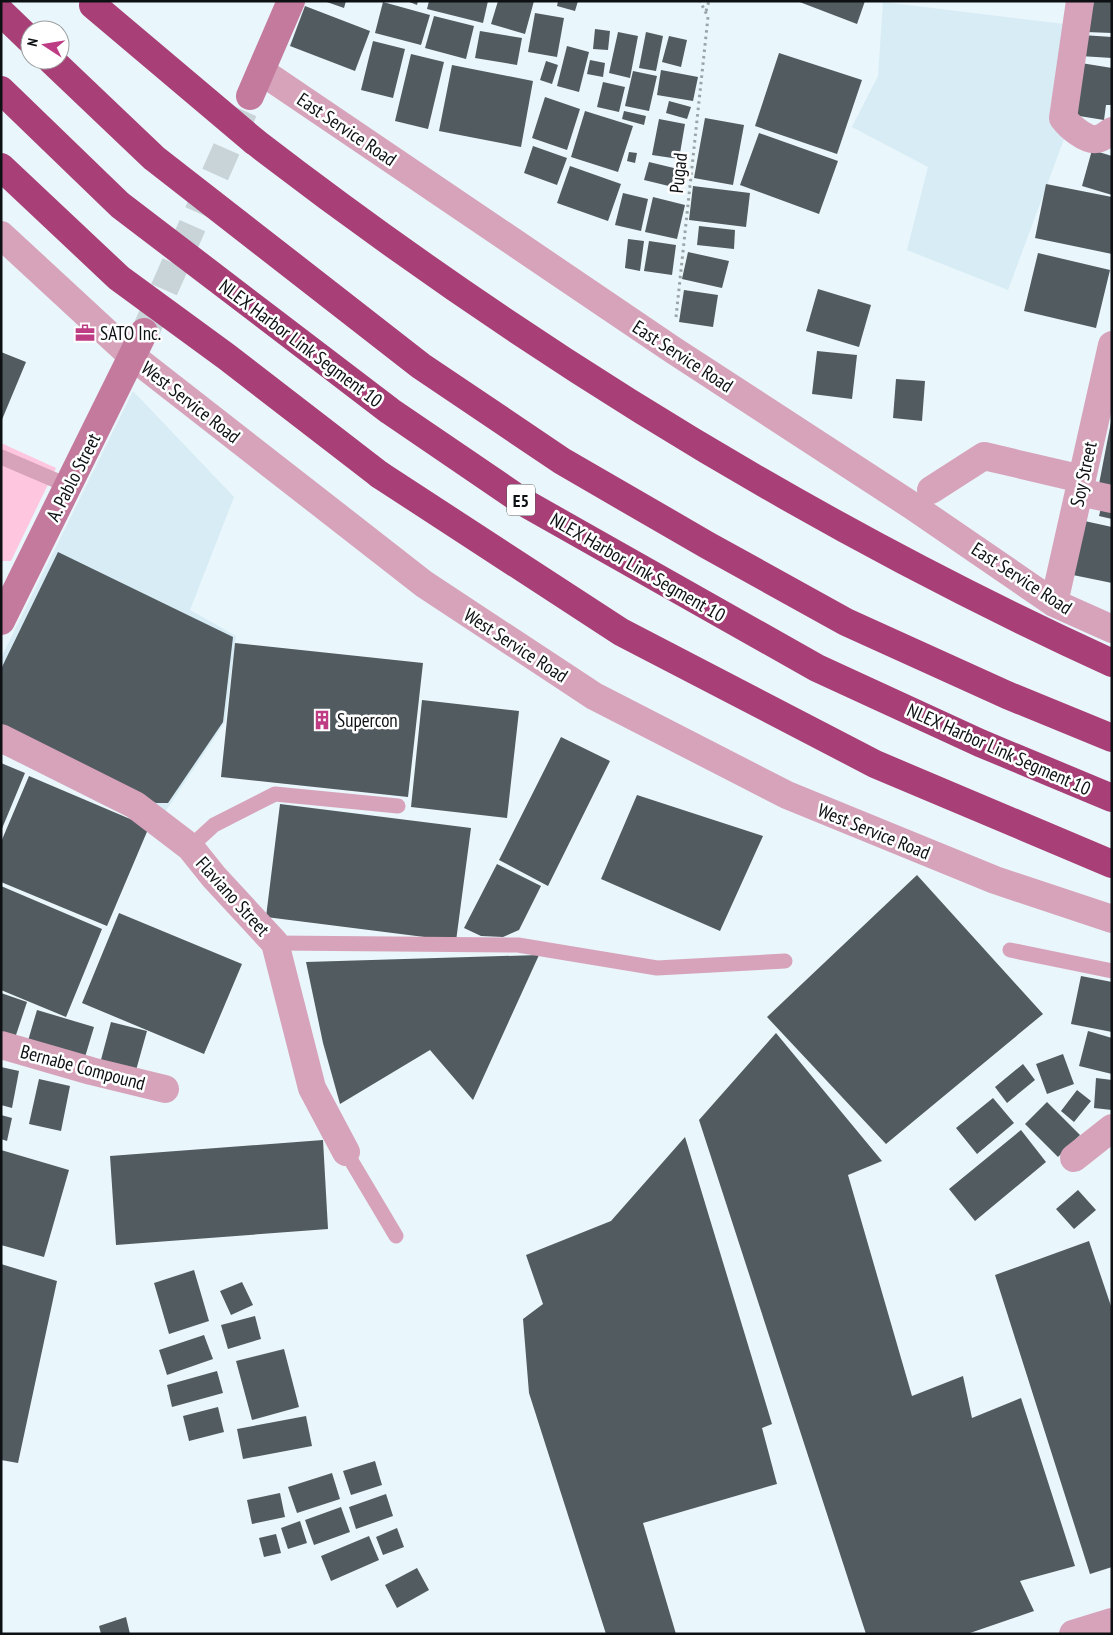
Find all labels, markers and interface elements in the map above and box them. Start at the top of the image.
north arrow [20,20,70,70]
text: N [23,37,42,48]
street label: East Service Road [293,87,401,171]
street label: Pugad [664,152,692,194]
street label: NLEX Harbor Link Segment 10 [215,274,387,412]
street label: East Service Road [628,315,738,397]
place label: SATO Inc. [100,321,161,345]
office icon: SATO Inc. [74,322,96,344]
street label: West Service Road [137,356,245,448]
street label: A. Pablo Street [41,428,106,525]
street label: Soy Street [1064,438,1102,509]
road number: E5 [507,484,535,516]
street label: NLEX Harbor Link Segment 10 [546,507,730,627]
street label: East Service Road [967,537,1077,619]
street label: West Service Road [460,603,572,687]
street label: NLEX Harbor Link Segment 10 [904,698,1094,800]
place label: Supercon [337,708,398,732]
building icon: Supercon [311,709,333,731]
street label: West Service Road [814,798,934,864]
street label: Flaviano Street [191,851,276,941]
street label: Bernabe Compound [18,1039,148,1095]

